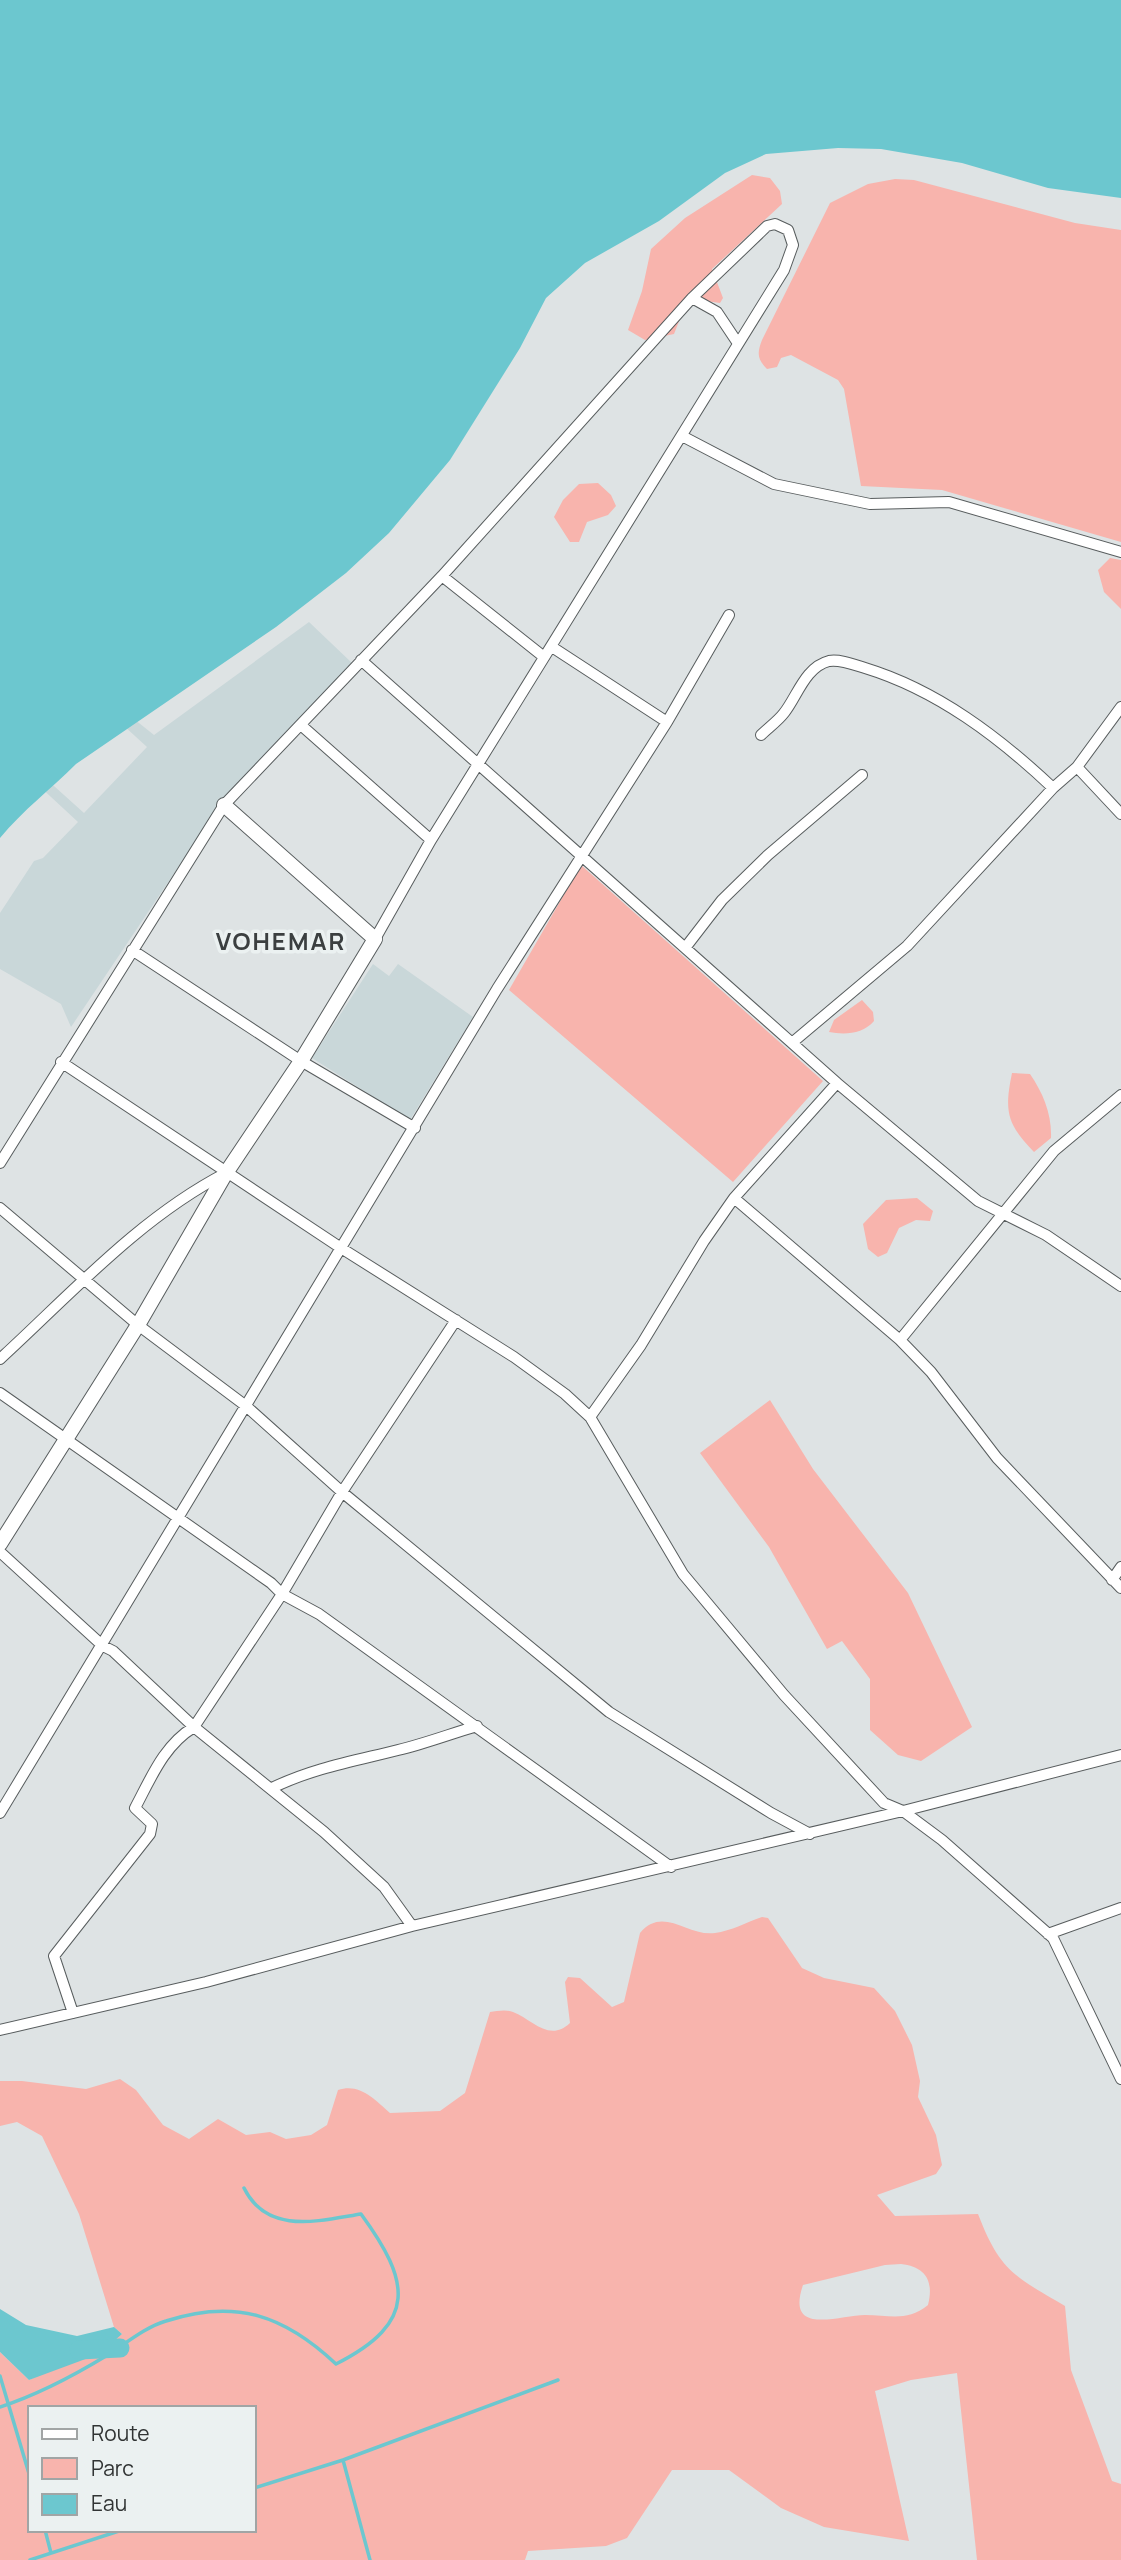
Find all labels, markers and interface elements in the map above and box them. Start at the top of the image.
district label: VOHEMAR [216,924,346,957]
legend [28,2406,256,2532]
text: Route [91,2419,149,2447]
text: Parc [91,2454,134,2482]
text: Eau [91,2489,127,2517]

